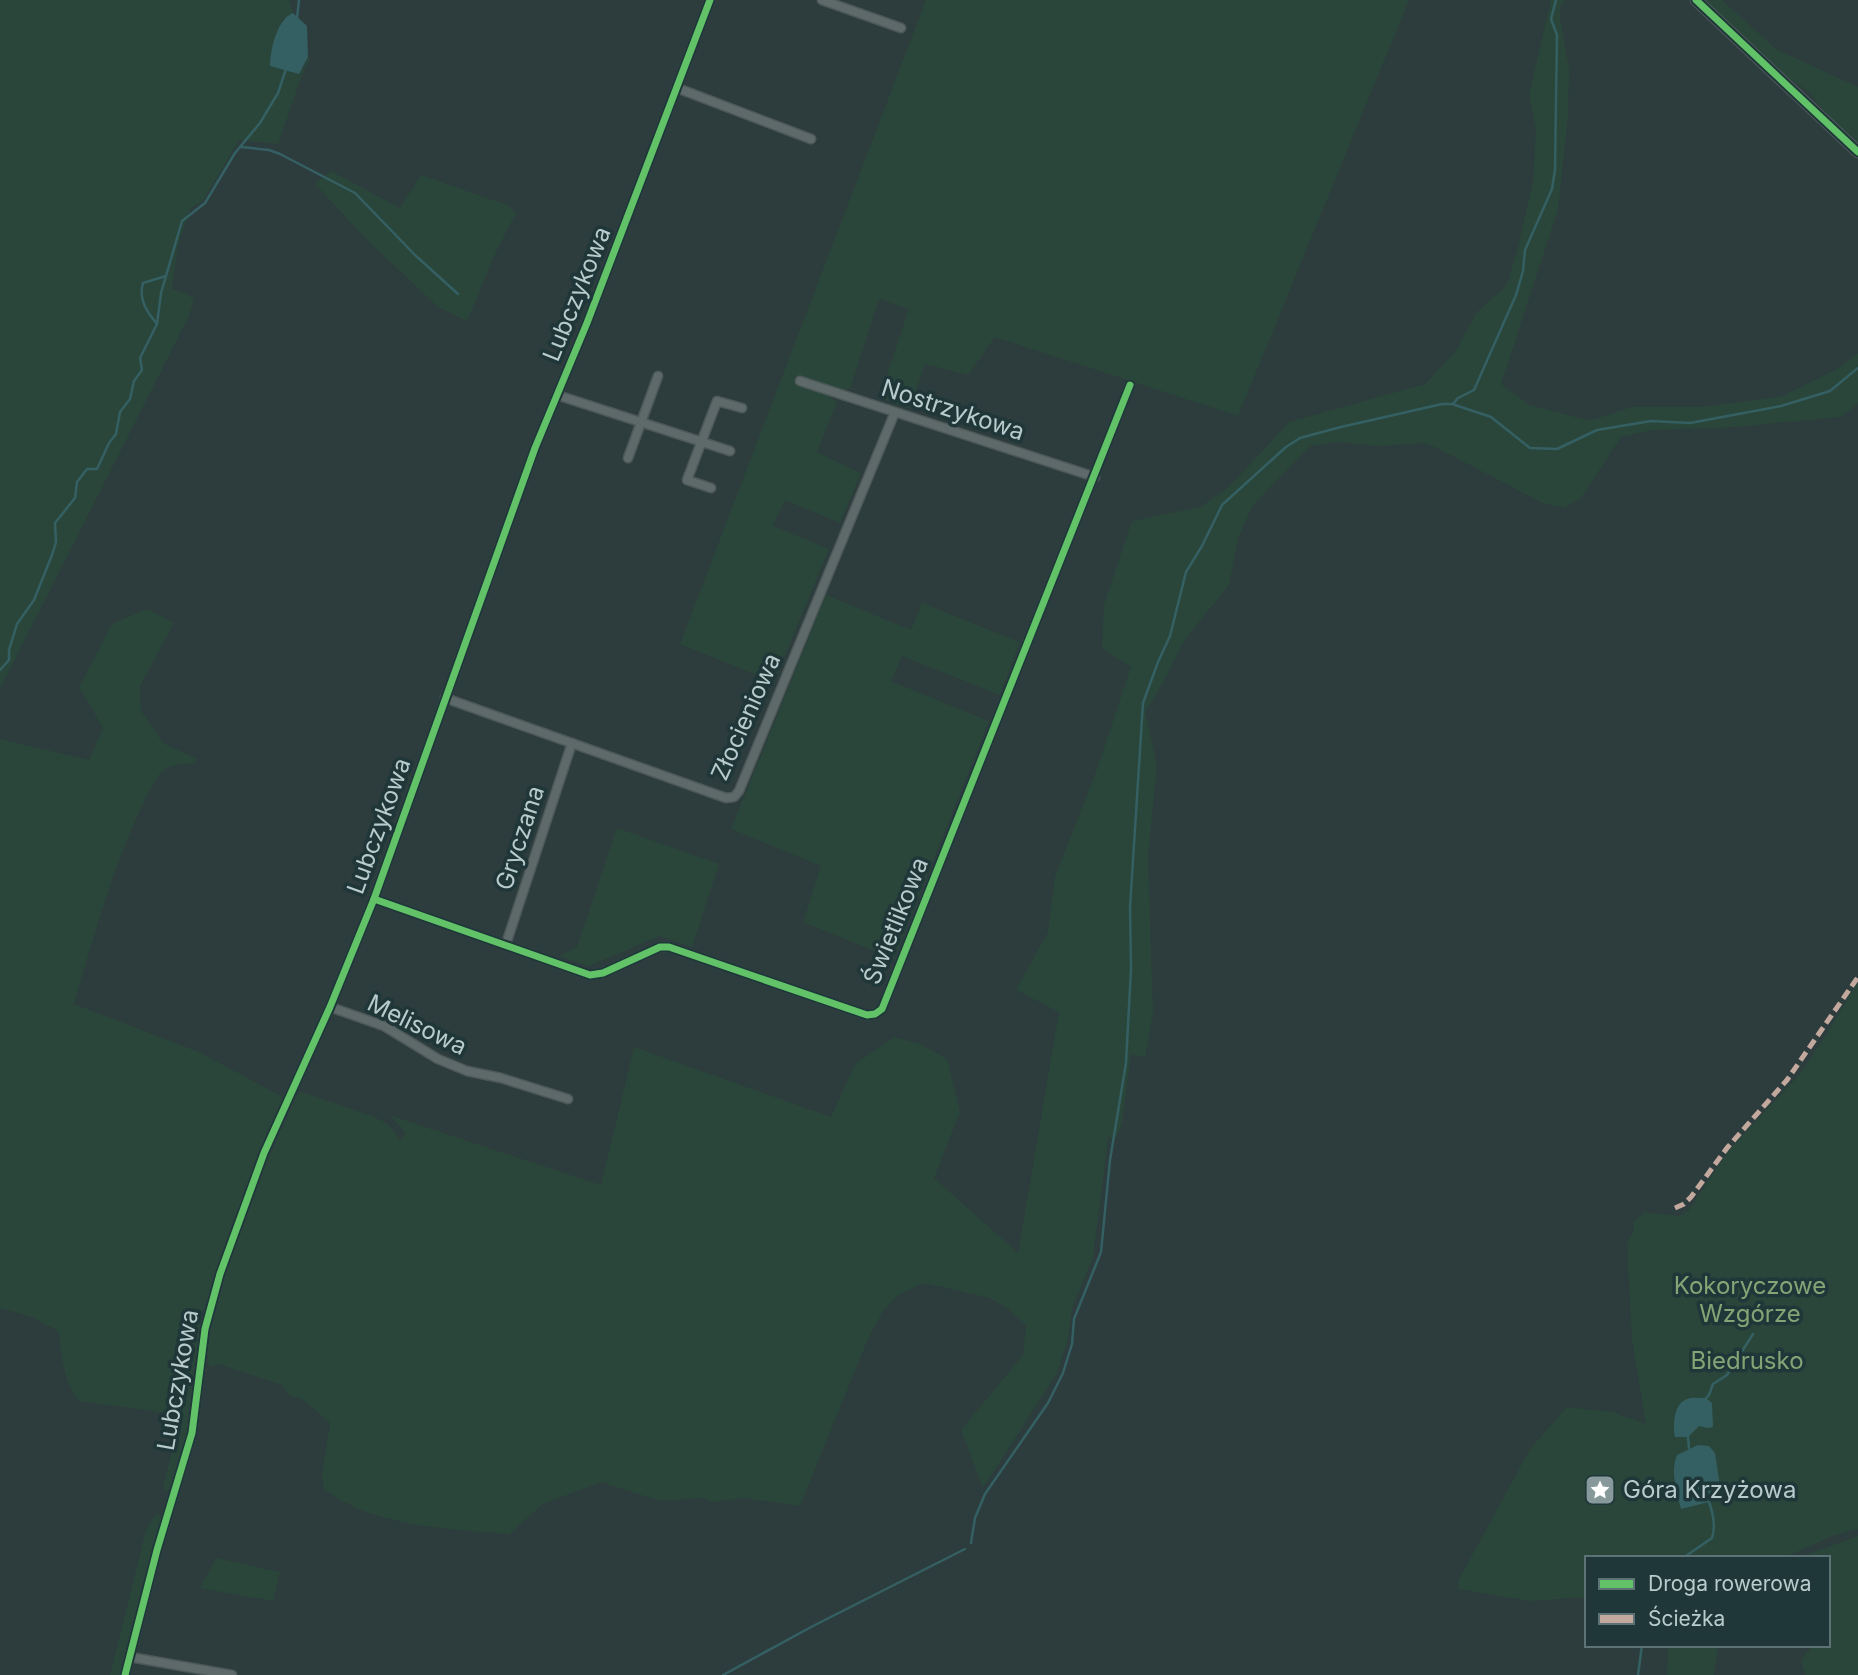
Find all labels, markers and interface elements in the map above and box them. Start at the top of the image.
street label: Lubczykowa [536,222,617,365]
street label: Nostrzykowa [878,373,1028,446]
street label: Złocieniowa [705,649,786,785]
street label: Lubczykowa [341,754,417,898]
street label: Gryczana [489,782,550,894]
street label: Świetlikowa [857,853,934,988]
street label: Melisowa [363,988,472,1061]
park label: Kokoryczowe Wzgórze [1674,1271,1826,1328]
street label: Lubczykowa [151,1307,204,1453]
park label: Biedrusko [1690,1346,1804,1375]
place icon: Góra Krzyżowa [1583,1473,1617,1507]
place label: Góra Krzyżowa [1623,1475,1796,1504]
legend [1585,1556,1830,1647]
text: Droga rowerowa [1648,1571,1811,1596]
text: Ścieżka [1648,1605,1725,1631]

